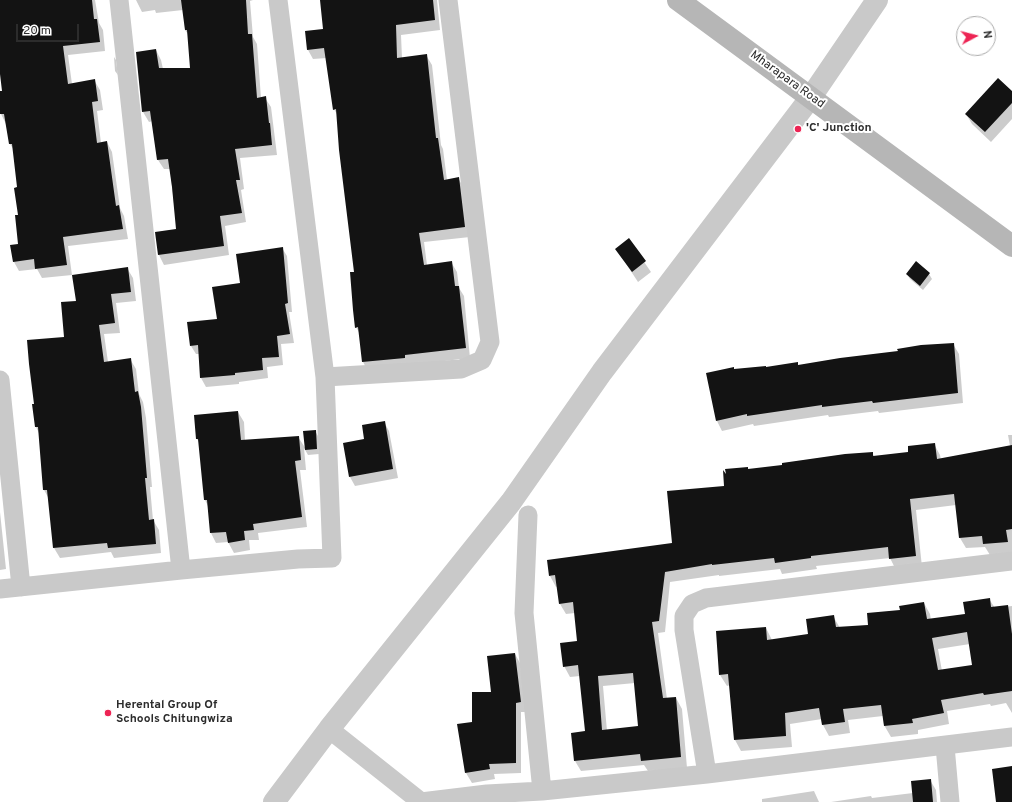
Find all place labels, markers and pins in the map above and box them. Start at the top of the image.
place label: 'C' Junction [806,122,872,136]
marker: 'C' Junction [793,124,803,134]
place label: Herental Group Of Schools Chitungwiza [116,699,233,727]
marker: Herental Group Of Schools Chitungwiza [103,708,113,718]

